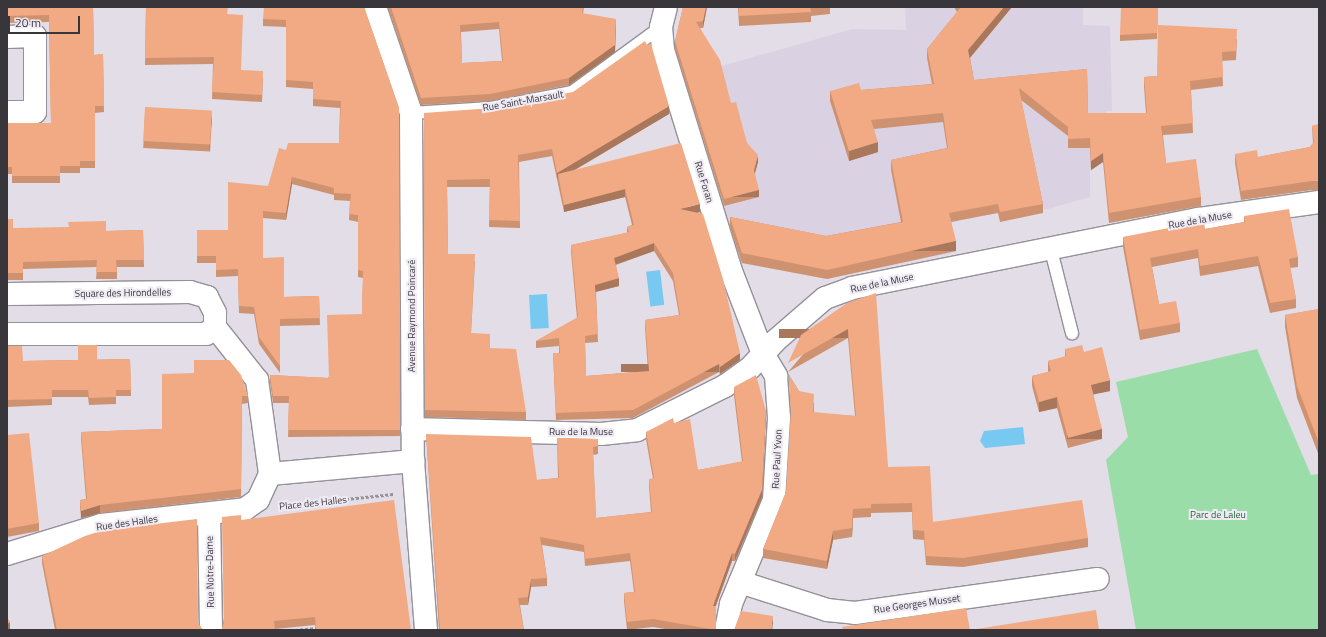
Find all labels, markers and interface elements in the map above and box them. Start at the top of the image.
scale bar [10,8,82,34]
text: 20 m [15,13,41,32]
street label: Rue Saint-Marsault [482,88,564,114]
street label: Rue Foran [692,160,716,204]
street label: Rue de la Muse [1167,209,1233,231]
street label: Avenue Raymond Poincaré [406,260,418,372]
street label: Rue de la Muse [849,270,915,296]
street label: Square des Hirondelles [75,286,171,300]
street label: Rue de la Muse [549,426,613,438]
street label: Rue Paul Yvon [769,429,785,489]
street label: Place des Halles [279,493,347,513]
park label: Parc de Laleu [1190,509,1246,521]
street label: Rue des Halles [95,513,159,533]
street label: Rue Notre-Dame [203,536,217,608]
street label: Rue Georges Musset [873,592,961,616]

